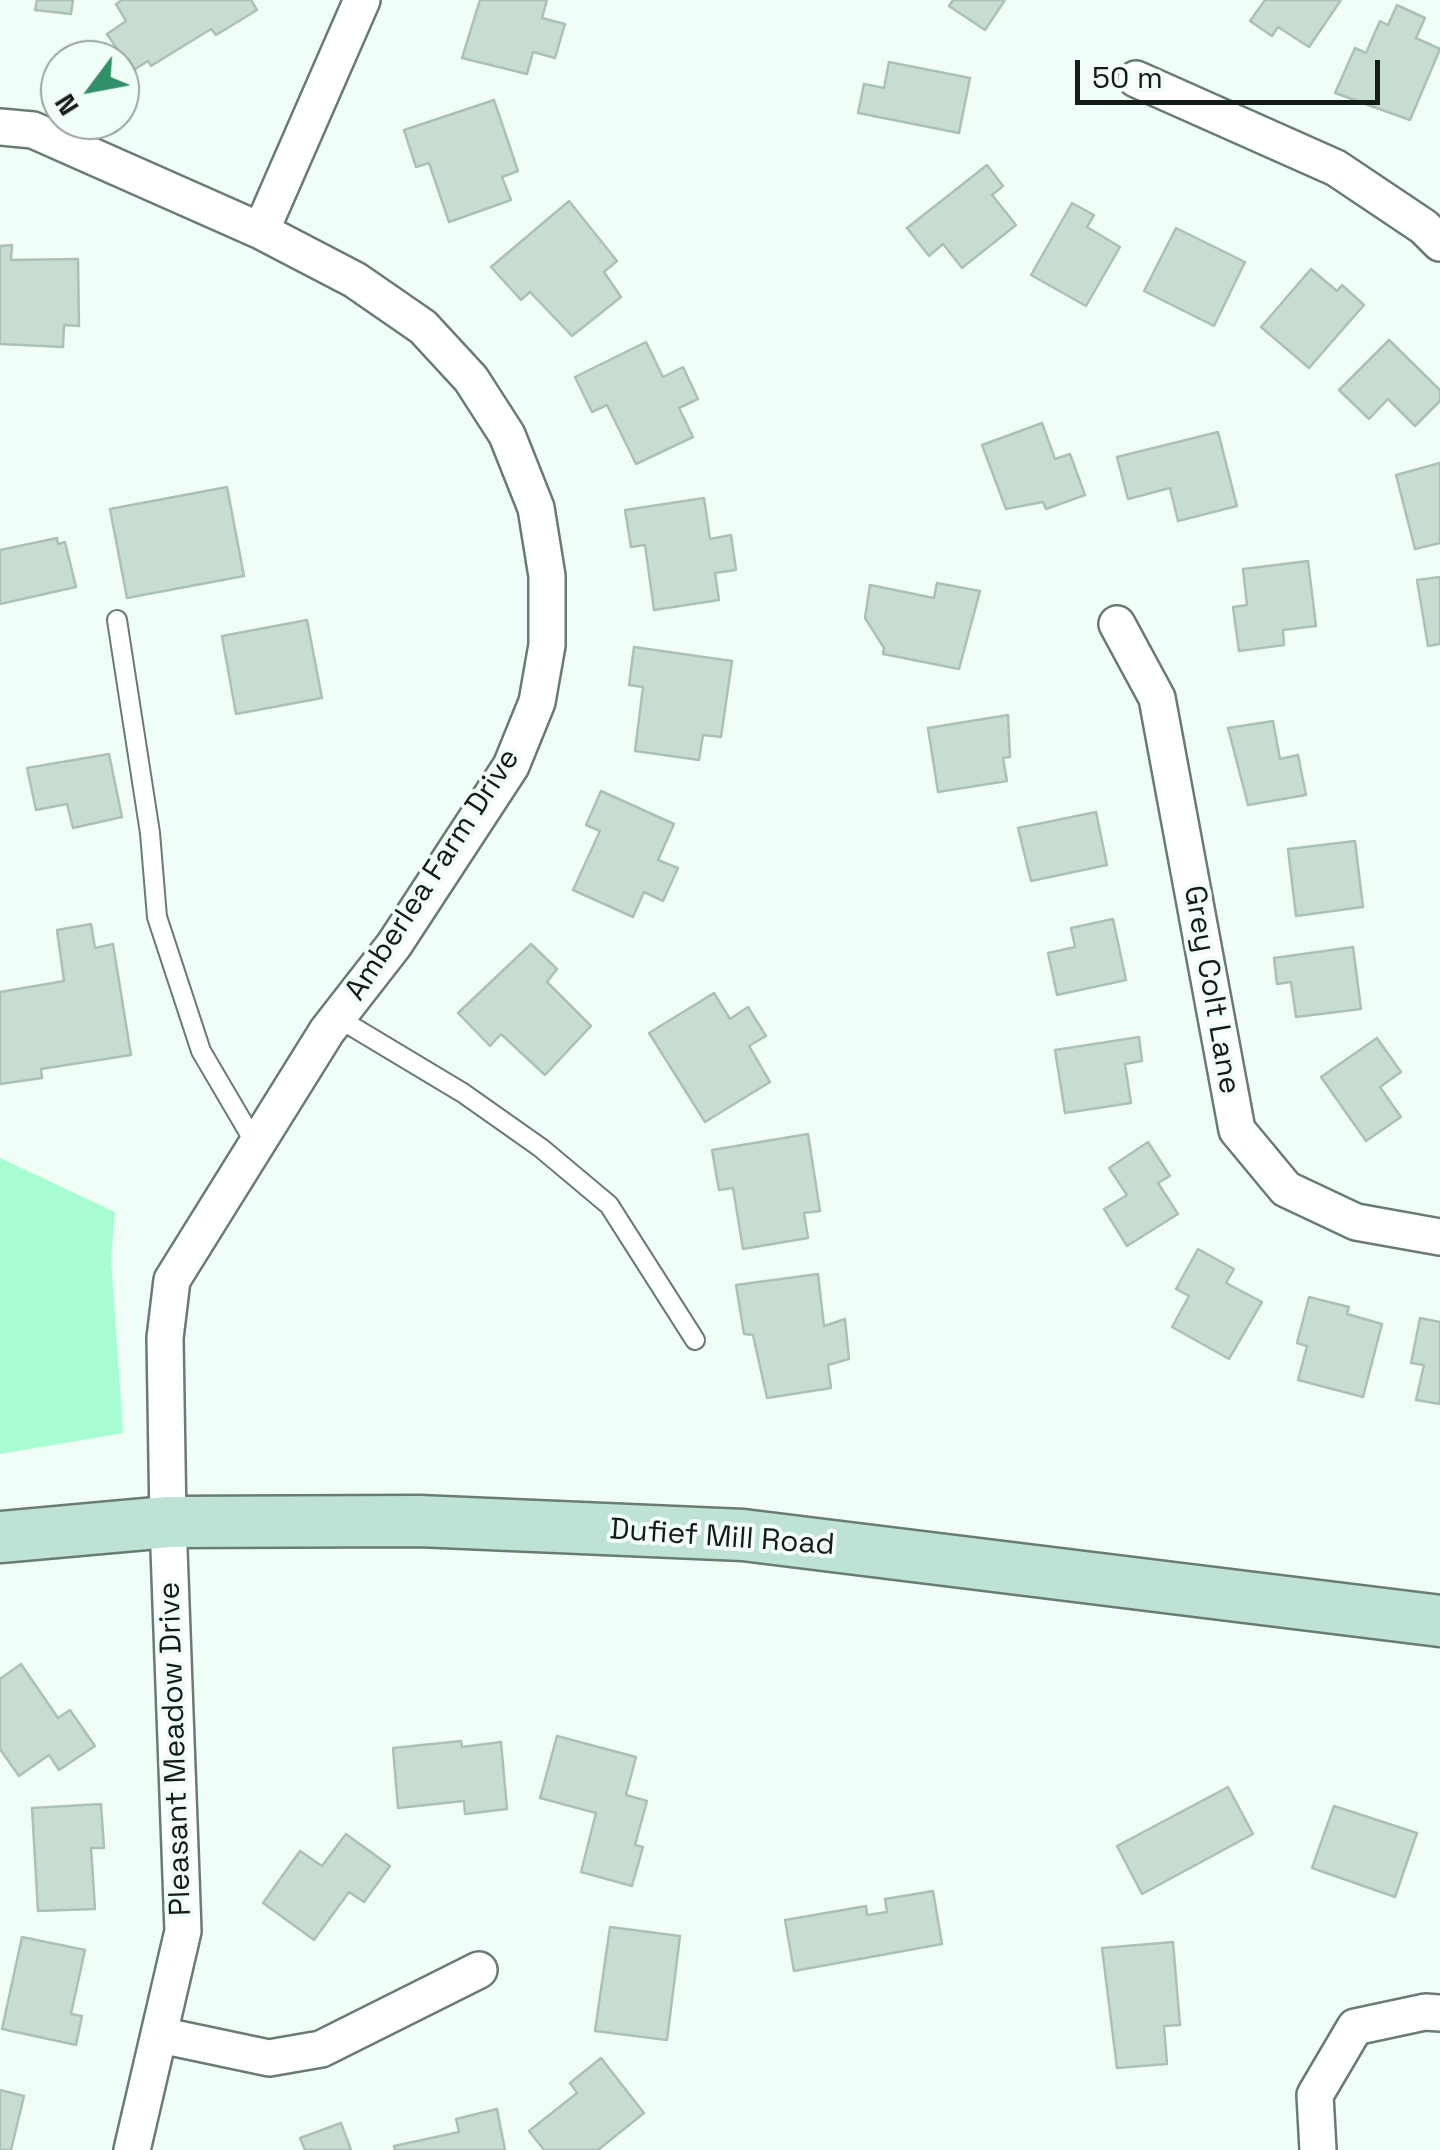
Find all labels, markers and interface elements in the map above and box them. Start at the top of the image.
north arrow [40,40,140,140]
scale bar [1080,40,1385,102]
text: 50 m [1092,58,1163,97]
text: N [46,87,86,122]
street label: Amberlea Farm Drive [338,742,528,1008]
street label: Grey Colt Lane [1175,883,1247,1097]
street label: Dufief Mill Road [608,1512,836,1564]
street label: Pleasant Meadow Drive [152,1581,200,1917]

